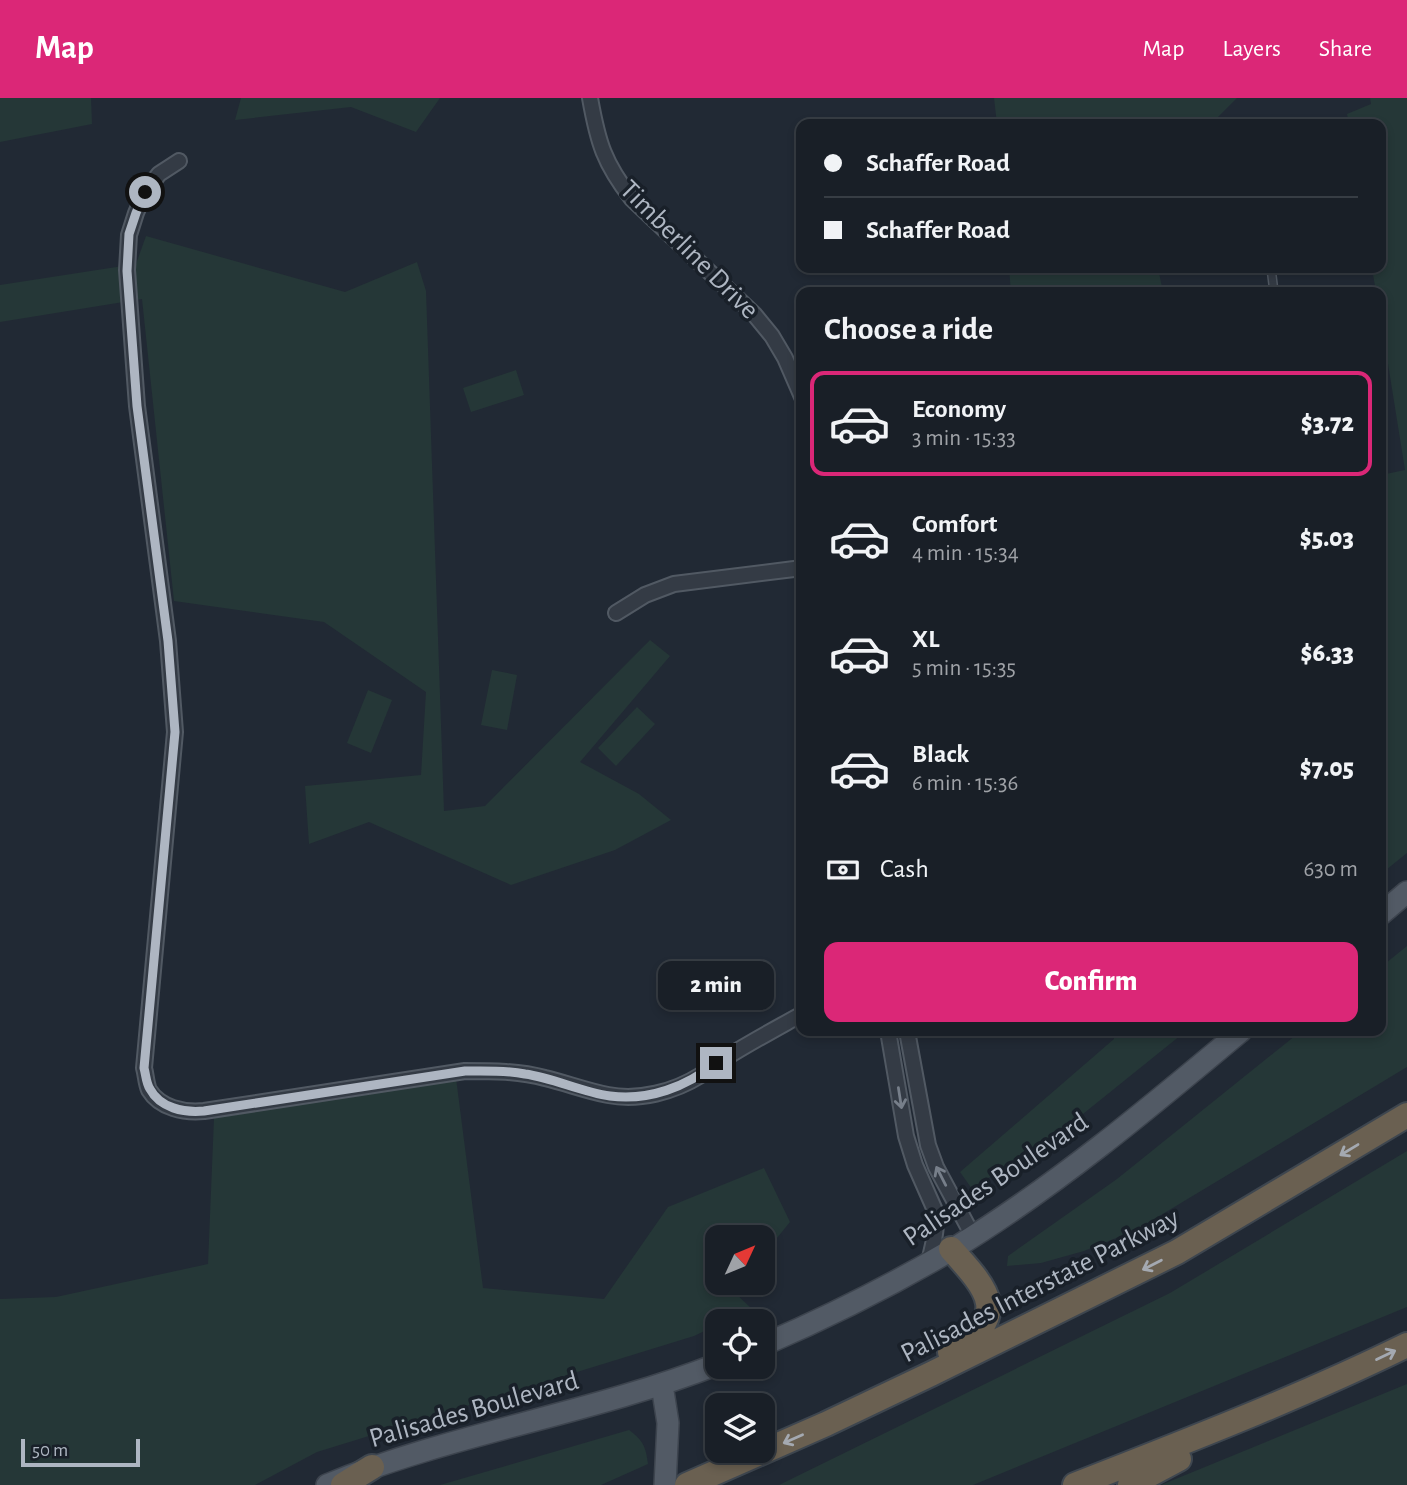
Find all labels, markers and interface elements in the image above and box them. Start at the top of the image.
text: Map [35,32,94,65]
text: Map [1142,37,1184,61]
text: Layers [1222,37,1281,61]
text: Share [1319,37,1372,61]
text: Schaffer Road [866,150,1010,176]
street label: Timberline Drive [614,175,764,325]
route start [129,176,161,208]
text: Schaffer Road [866,217,1010,243]
text: Choose a ride [824,313,993,345]
icon: car [828,392,891,455]
text: Economy [912,396,1006,422]
text: $3.72 [1301,410,1354,436]
text: 3 min · 15:33 [912,427,1016,450]
icon: car [828,507,891,570]
text: Comfort [912,511,997,537]
text: $5.03 [1300,525,1354,551]
text: 4 min · 15:34 [912,542,1019,565]
icon: car [828,622,891,685]
text: XL [912,626,939,652]
text: $6.33 [1301,640,1354,666]
text: 5 min · 15:35 [912,657,1016,680]
icon: car [828,737,891,800]
text: Black [912,741,969,767]
text: $7.05 [1300,755,1354,781]
text: 6 min · 15:36 [912,772,1018,795]
icon: cash [824,851,862,889]
text: Cash [880,856,929,882]
text: 630 m [1303,858,1358,881]
button: Confirm [824,942,1358,1022]
callout: 2 min [658,962,774,1010]
text: 2 min [690,974,742,997]
route end [700,1047,732,1079]
one-way arrow [894,1086,907,1109]
street label: Palisades Boulevard [899,1108,1093,1252]
one-way arrow [1339,1144,1359,1158]
one-way arrow [933,1166,947,1186]
street label: Palisades Interstate Parkway [896,1204,1184,1368]
north arrow [705,1225,775,1295]
map controls [705,1225,775,1463]
one-way arrow [1142,1258,1163,1272]
button: locate [705,1309,775,1379]
one-way arrow [1375,1347,1396,1361]
street label: Palisades Boulevard [366,1367,582,1453]
button: layers [705,1393,775,1463]
one-way arrow [783,1433,804,1446]
scale bar [21,1436,140,1468]
text: 50 m [32,1441,68,1460]

